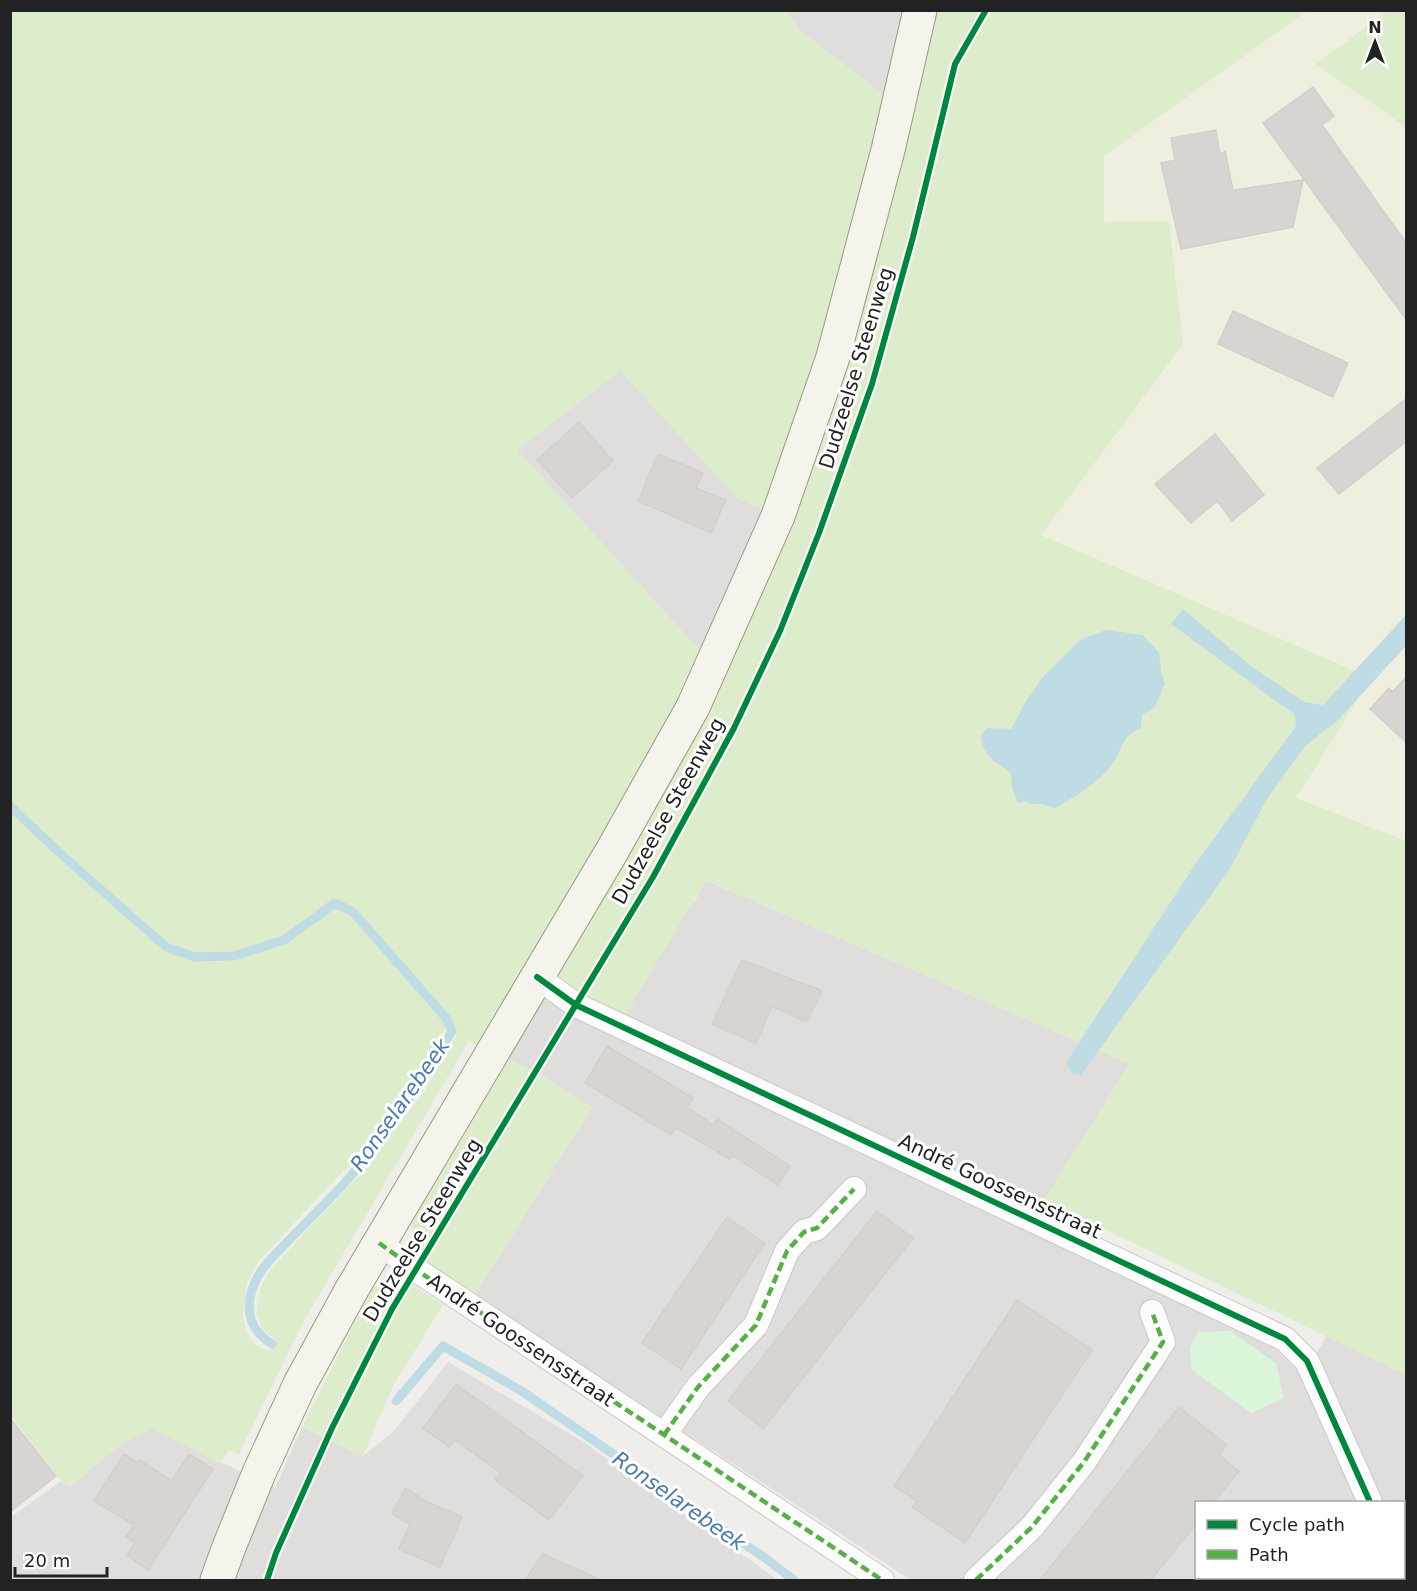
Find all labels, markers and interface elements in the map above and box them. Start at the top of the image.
north arrow [1345,12,1405,72]
text: N [1368,18,1382,37]
street label: Dudzeelse Steenweg [814,264,898,472]
street label: Dudzeelse Steenweg [607,713,729,909]
water label: Ronselarebeek [345,1033,455,1176]
street label: André Goossensstraat [895,1129,1105,1244]
street label: Dudzeelse Steenweg [358,1134,486,1326]
street label: André Goossensstraat [423,1268,619,1412]
water label: Ronselarebeek [608,1446,751,1556]
legend [1195,1501,1405,1579]
text: Cycle path [1249,1514,1345,1535]
scale bar [15,1540,106,1578]
text: Path [1249,1544,1289,1565]
text: 20 m [24,1550,70,1571]

